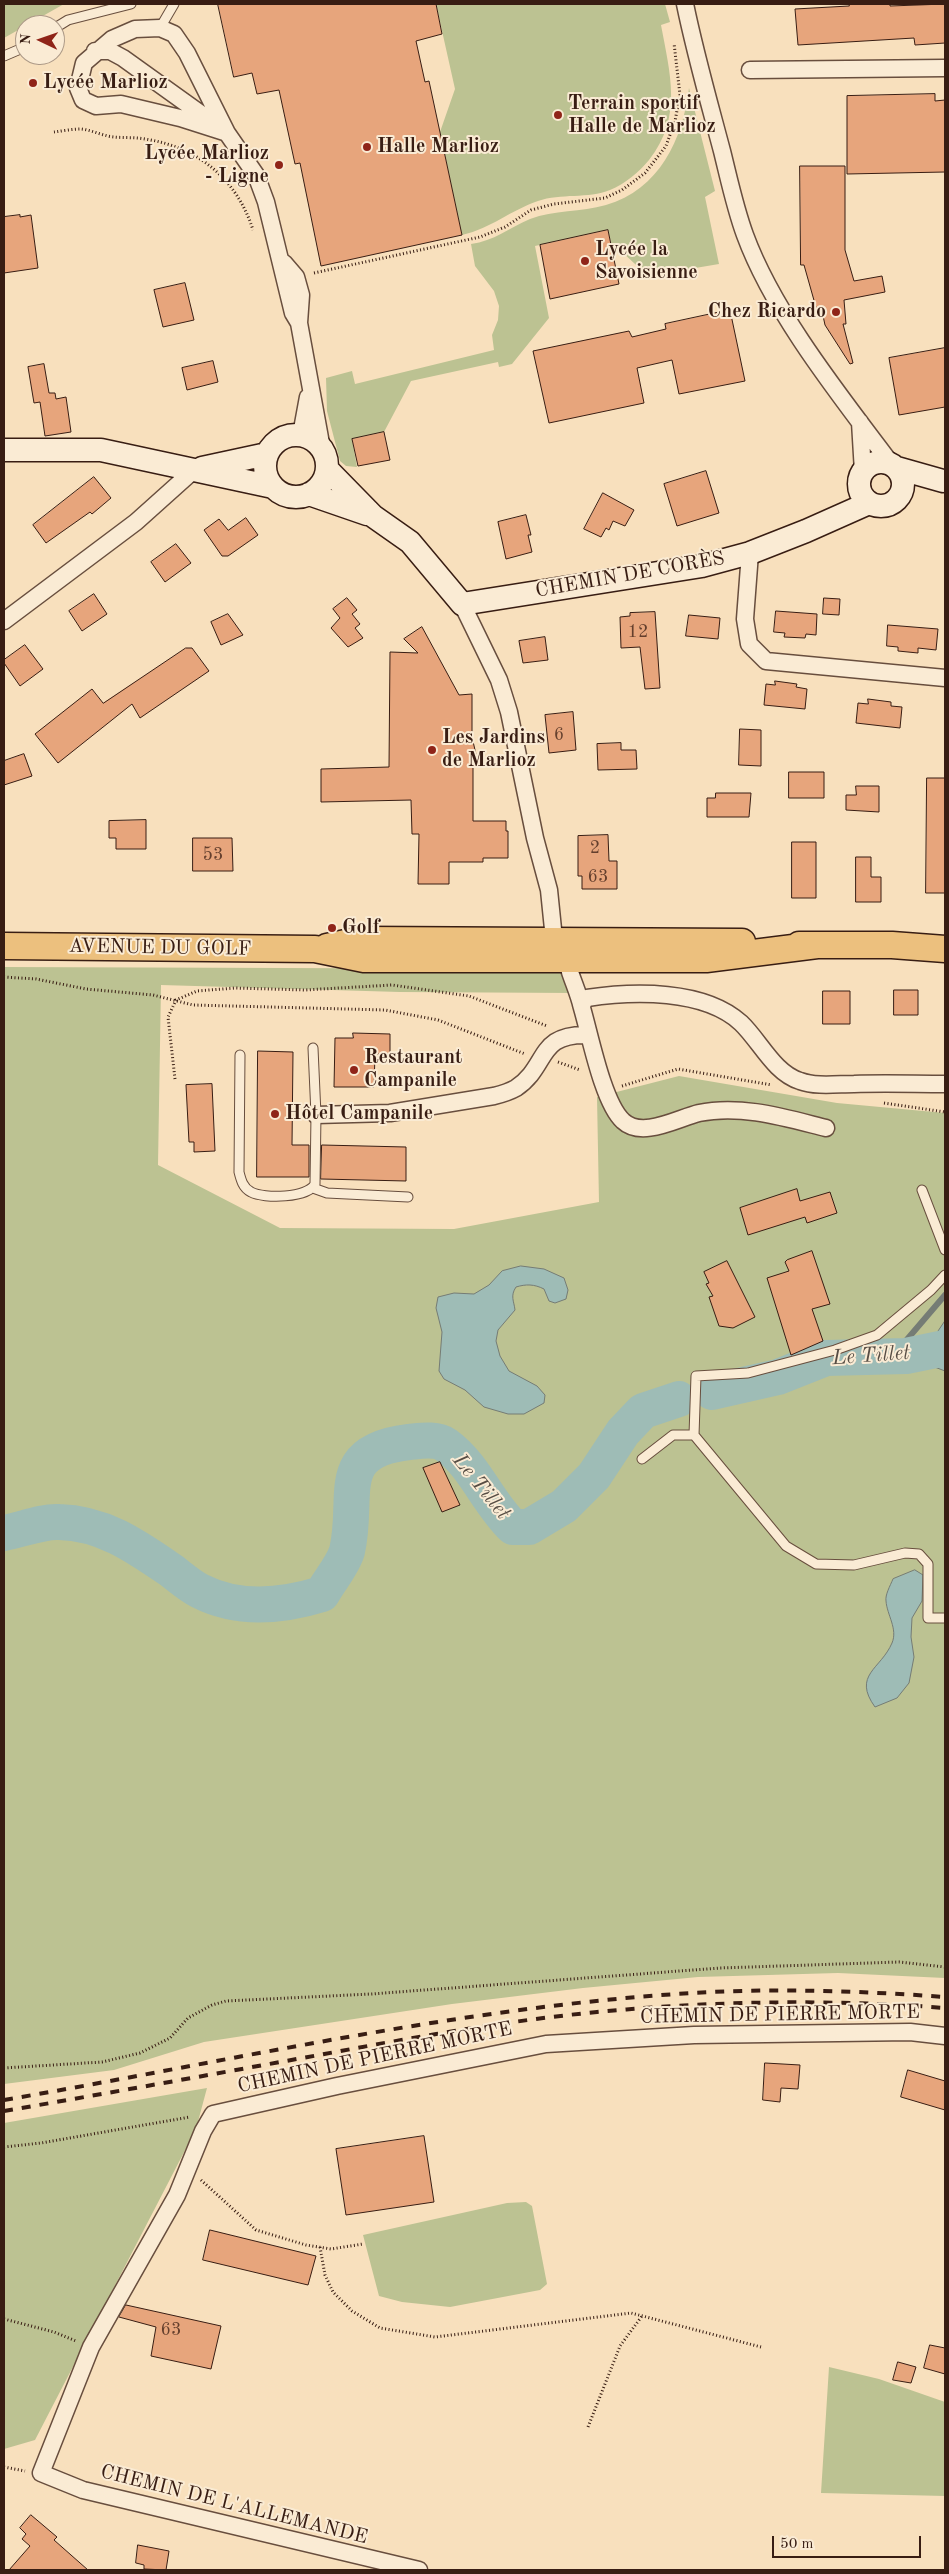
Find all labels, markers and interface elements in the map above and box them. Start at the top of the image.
north arrow [15,15,65,65]
text: N [19,34,33,45]
place label: Lycée Marlioz [43,71,168,95]
marker: Lycée Marlioz [27,77,39,89]
place label: Terrain sportif Halle de Marlioz [568,92,716,139]
marker: Terrain sportif Halle de Marlioz [552,109,564,121]
place label: Halle Marlioz [377,135,499,159]
marker: Halle Marlioz [361,141,373,153]
place label: Lycée Marlioz - Ligne [144,142,269,189]
marker: Lycée Marlioz - Ligne [273,159,285,171]
place label: Lycée la Savoisienne [595,238,698,285]
marker: Lycée la Savoisienne [579,255,591,267]
place label: Chez Ricardo [708,300,826,324]
marker: Chez Ricardo [830,306,842,318]
street label: CHEMIN DE CORÈS [534,547,726,603]
house number: 12 [628,621,648,643]
house number: 6 [554,724,564,746]
place label: Les Jardins de Marlioz [442,726,545,773]
marker: Les Jardins de Marlioz [426,744,438,756]
house number: 2 [590,837,600,859]
house number: 53 [203,844,223,866]
house number: 63 [588,866,608,888]
place label: Golf [342,916,380,940]
marker: Golf [326,922,338,934]
street label: AVENUE DU GOLF [68,934,252,962]
place label: Restaurant Campanile [364,1046,462,1093]
marker: Restaurant Campanile [348,1064,360,1076]
place label: Hôtel Campanile [285,1102,433,1126]
marker: Hôtel Campanile [269,1108,281,1120]
water label: Le Tillet [831,1341,911,1371]
water label: Le Tillet [447,1449,515,1525]
street label: CHEMIN DE PIERRE MORTE [640,2001,920,2029]
street label: CHEMIN DE PIERRE MORTE [236,2017,514,2099]
house number: 63 [161,2319,181,2341]
street label: CHEMIN DE L'ALLEMANDE [98,2460,370,2550]
scale bar [774,2526,923,2558]
text: 50 m [780,2537,814,2552]

